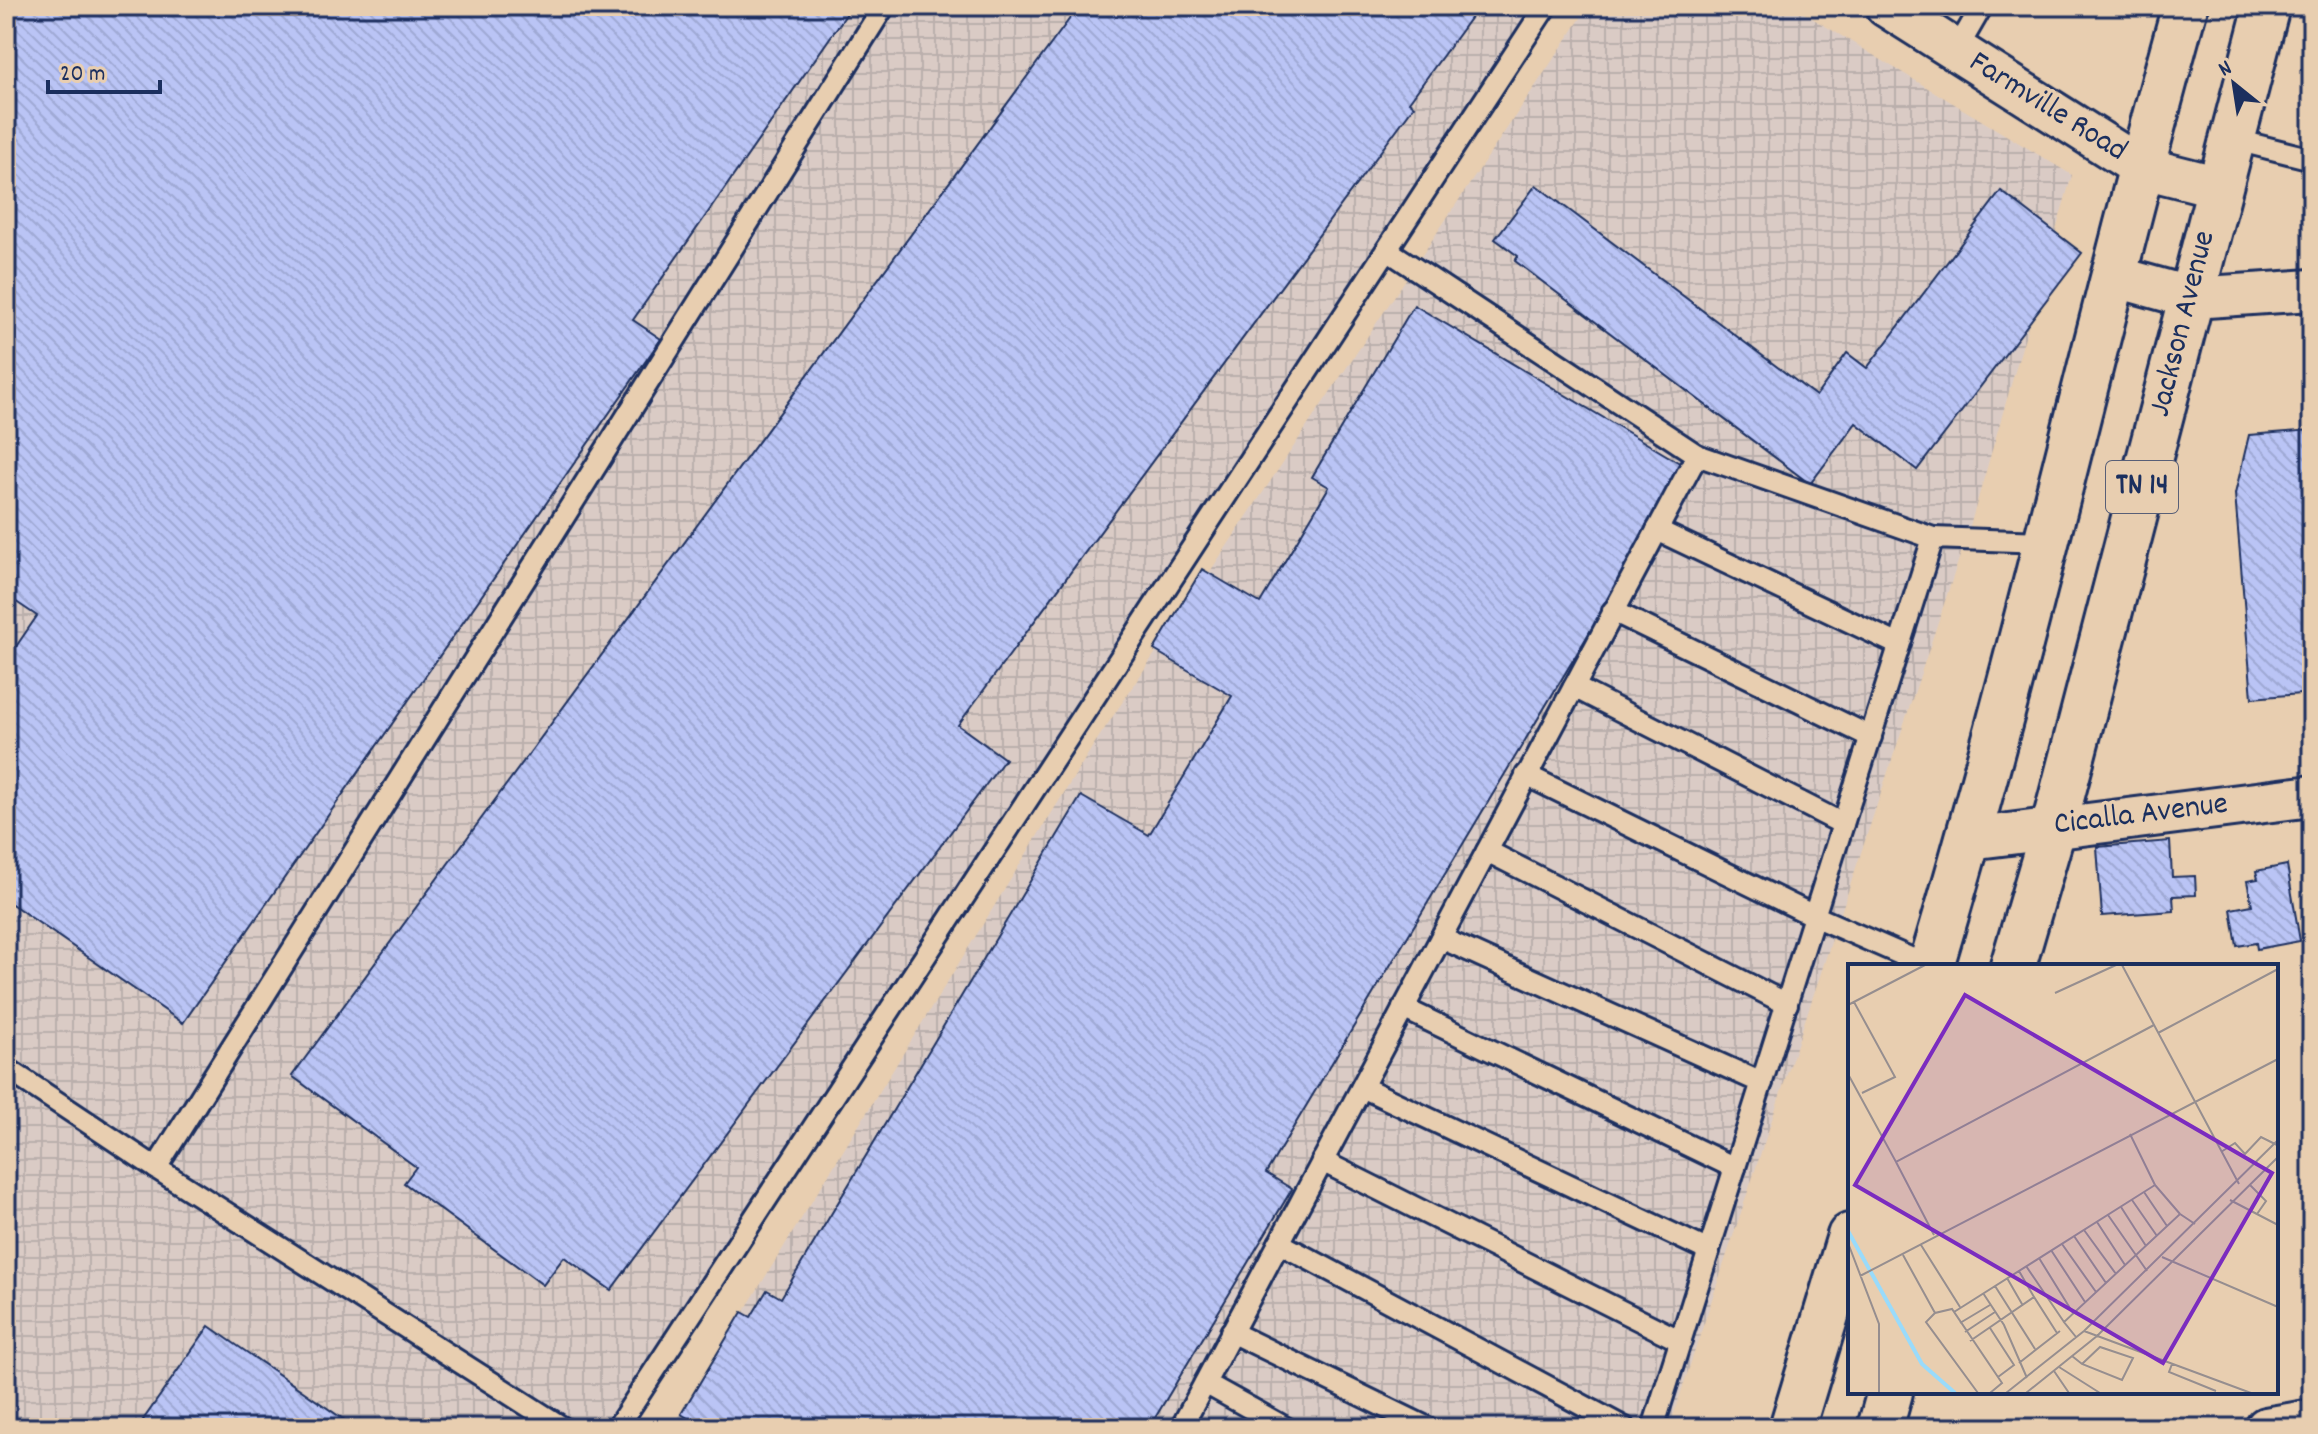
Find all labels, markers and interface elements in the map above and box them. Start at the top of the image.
street label: Farmville Road [1959,41,2135,175]
scale bar [48,44,160,94]
north arrow [2194,44,2274,124]
text: N [2213,54,2238,86]
text: 20 m [60,58,106,92]
street label: Jackson Avenue [2139,226,2229,422]
road number: TN 14 [2106,461,2178,513]
street label: Cicalla Avenue [2052,783,2230,849]
inset map [1848,964,2278,1394]

